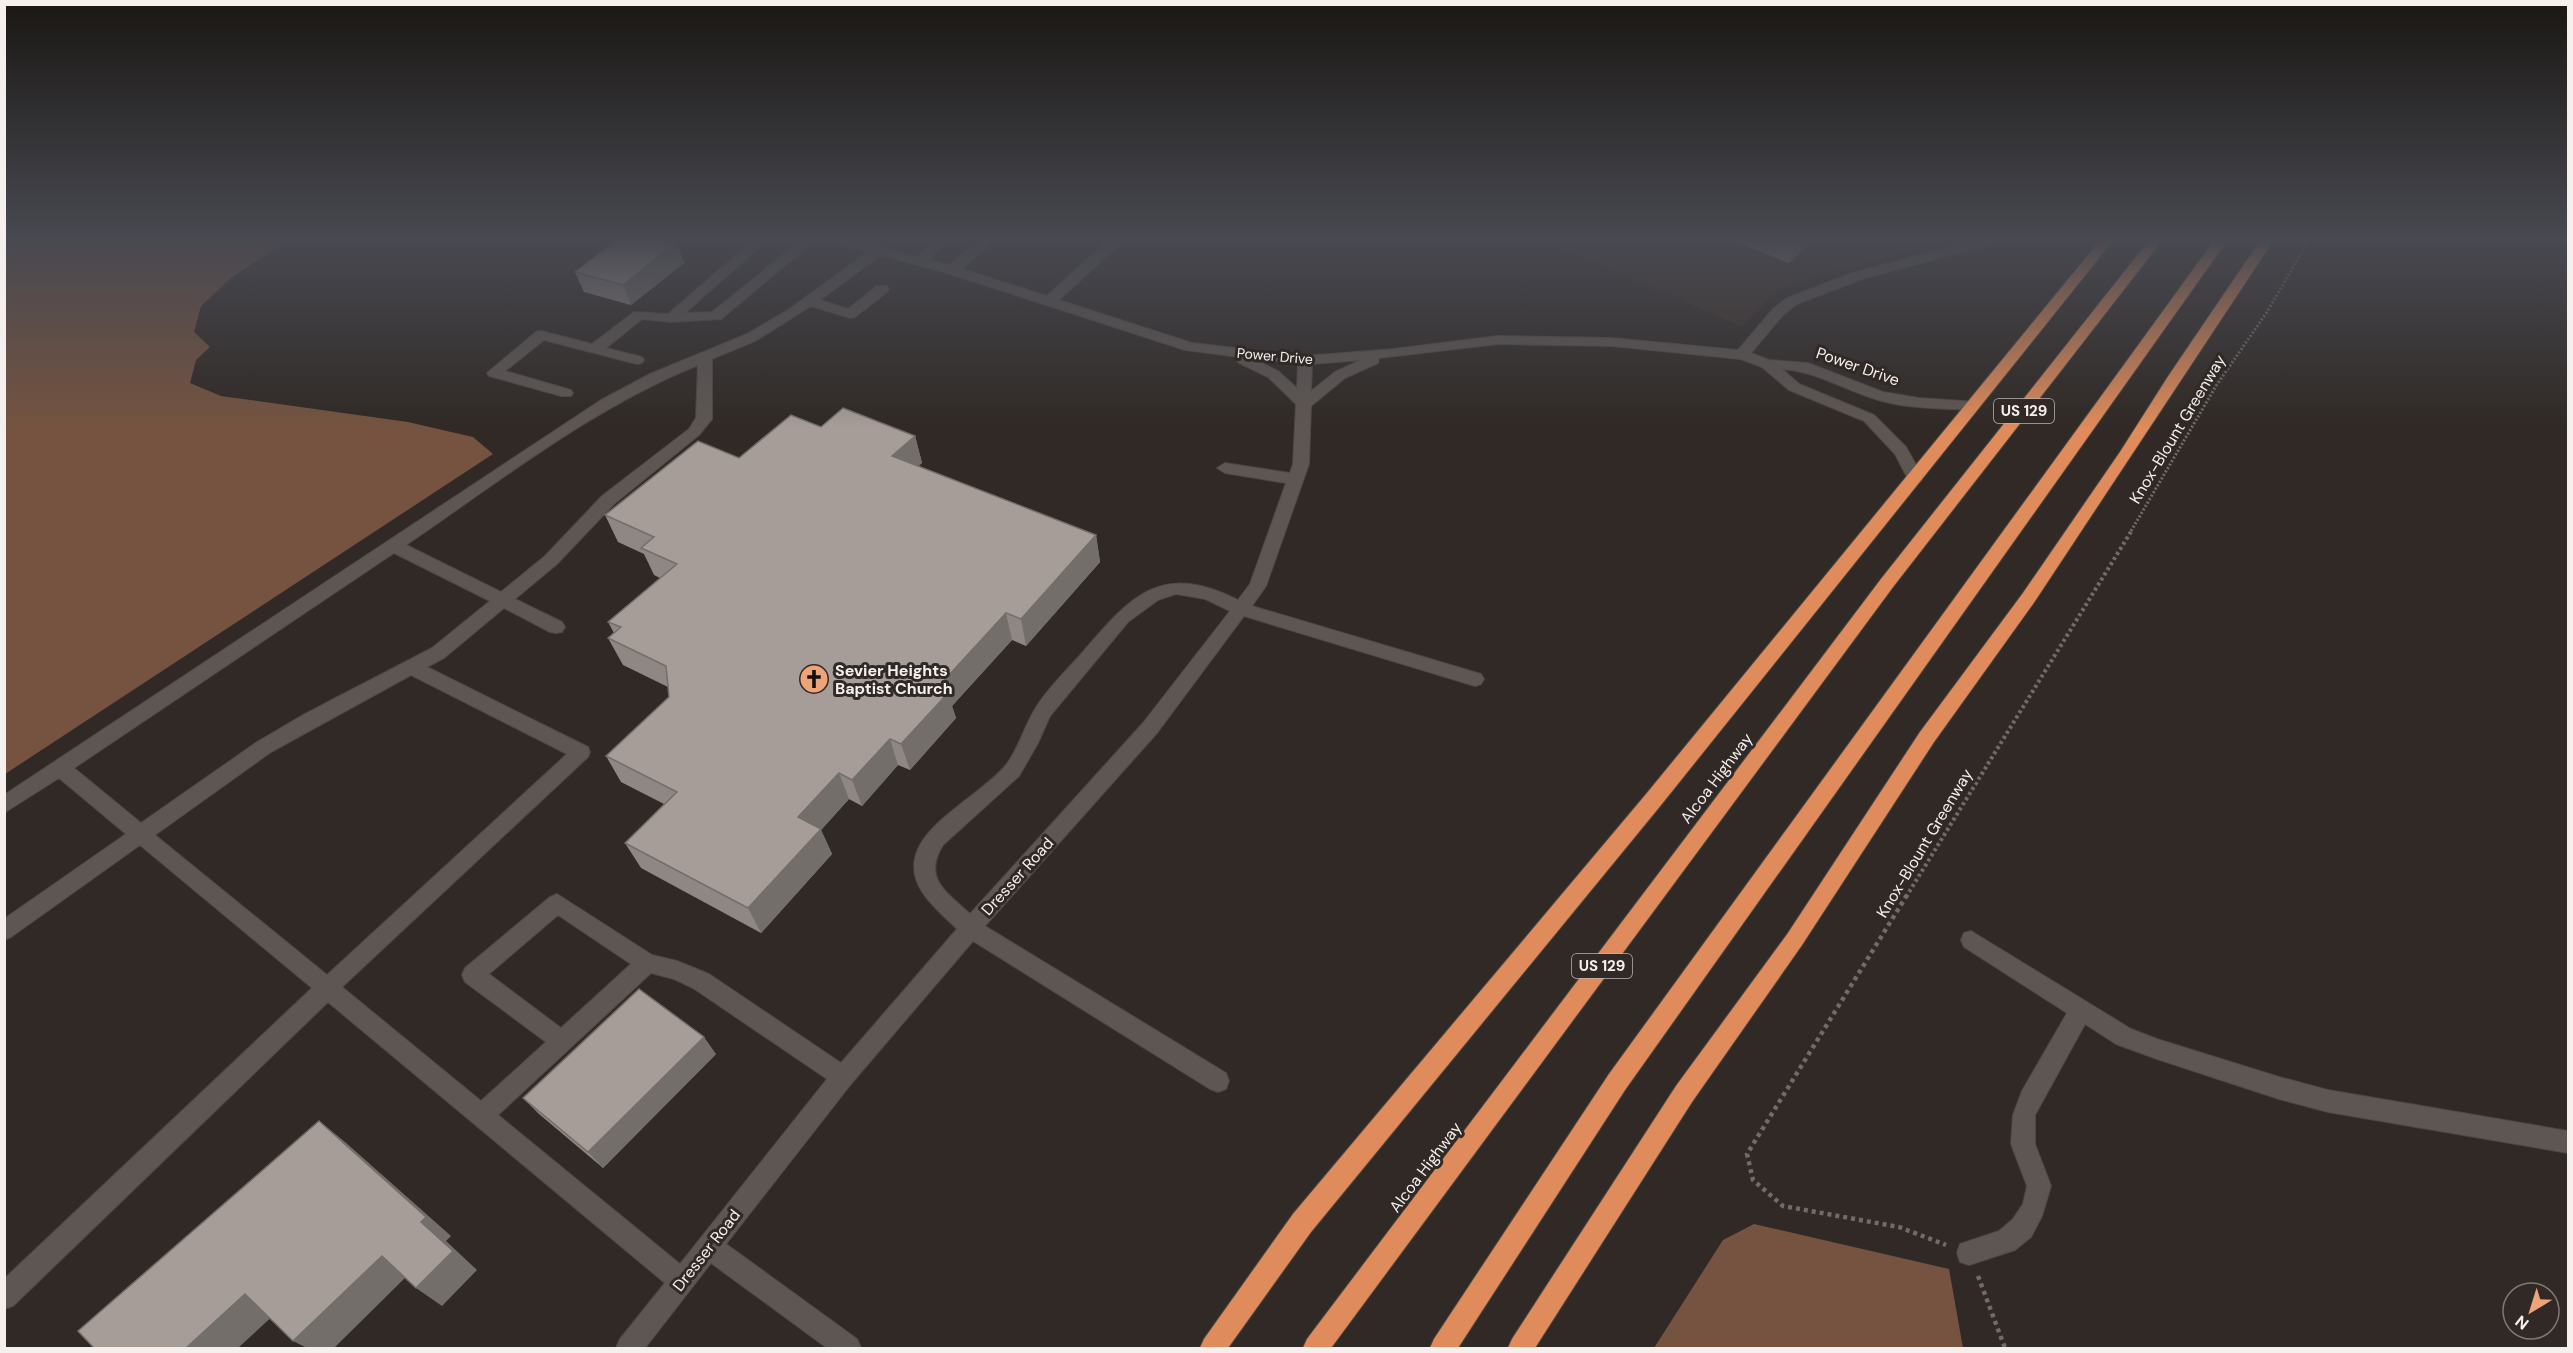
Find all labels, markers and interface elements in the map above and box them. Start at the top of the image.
street label: Power Drive [1813,342,1902,391]
street label: Power Drive [1236,344,1314,368]
street label: Knox-Blount Greenway [2125,351,2230,508]
road number: US 129 [1994,399,2054,423]
place label: Sevier Heights Baptist Church [835,660,953,699]
church icon: Sevier Heights Baptist Church [798,663,830,695]
street label: Alcoa Highway [1676,729,1757,828]
street label: Knox-Blount Greenway [1872,765,1977,922]
street label: Dresser Road [977,833,1058,920]
road number: US 129 [1572,954,1632,978]
street label: Alcoa Highway [1385,1118,1466,1217]
street label: Dresser Road [668,1205,745,1296]
north arrow [2501,1281,2561,1341]
text: N [2511,1311,2533,1334]

